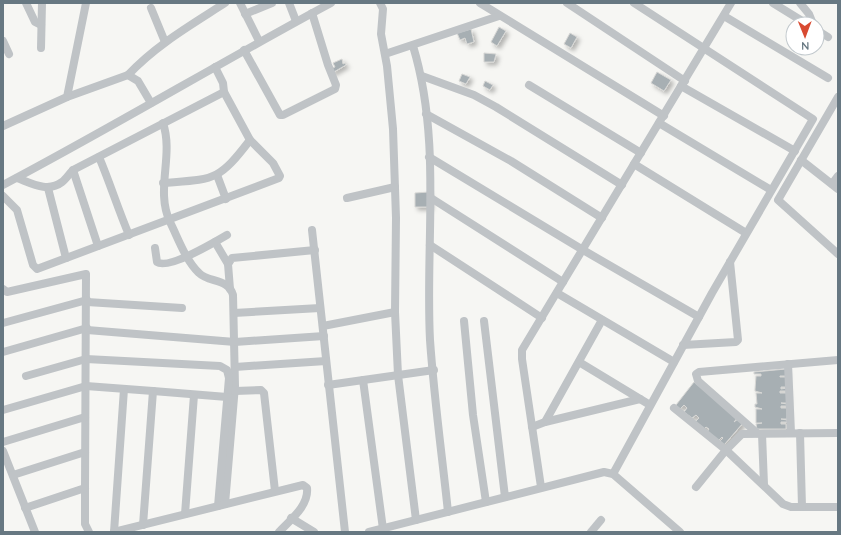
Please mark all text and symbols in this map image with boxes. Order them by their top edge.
north arrow [785,16,825,56]
text: N [801,39,809,53]

